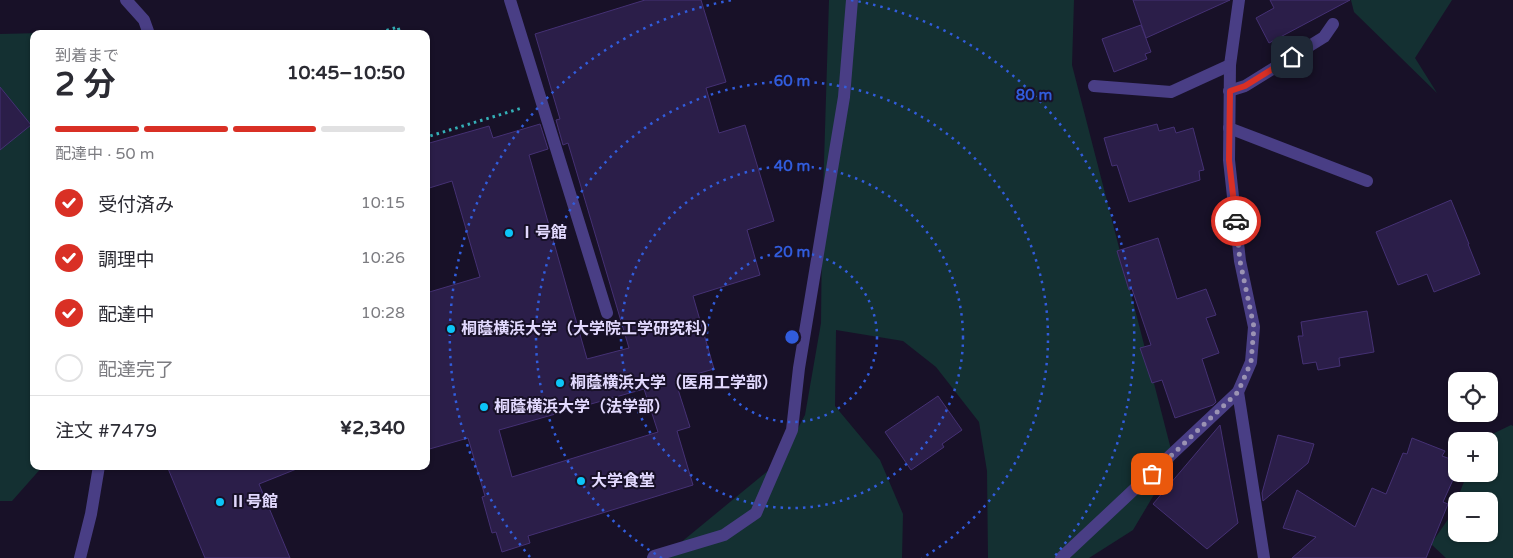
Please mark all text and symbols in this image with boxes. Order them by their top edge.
pin [1271,36,1313,78]
icon: home [1278,43,1306,71]
text: 到着まで [55,46,119,66]
text: 10:45–10:50 [287,62,405,84]
text: 2 分 [55,66,115,104]
text: 60 m [774,72,810,90]
text: 80 m [1016,86,1052,104]
text: 配達中 · 50 m [55,144,154,164]
text: 40 m [774,157,810,175]
icon: check [55,189,83,217]
text: 10:15 [361,193,405,213]
text: 受付済み [98,194,174,216]
courier [1211,196,1261,246]
icon: car [1222,207,1250,235]
place label: Ⅰ号館 [519,223,567,243]
marker: Ⅰ号館 [503,227,515,239]
text: 20 m [774,243,810,261]
icon: check [55,244,83,272]
text: 10:26 [361,248,405,268]
text: 調理中 [98,249,155,271]
icon: check [55,299,83,327]
text: 10:28 [361,303,405,323]
text: 配達中 [98,304,155,326]
place label: 桐蔭横浜大学（大学院工学研究科） [461,319,717,339]
marker: 桐蔭横浜大学（大学院工学研究科） [445,323,457,335]
centre of rings [783,328,801,346]
text: 配達完了 [98,359,174,381]
map controls [1448,372,1498,542]
button: locate [1448,372,1498,422]
place label: 桐蔭横浜大学（医用工学部） [570,373,778,393]
marker: 桐蔭横浜大学（医用工学部） [554,377,566,389]
place label: 桐蔭横浜大学（法学部） [494,397,670,417]
marker: 桐蔭横浜大学（法学部） [478,401,490,413]
text: ¥2,340 [340,417,405,439]
text: 注文 #7479 [55,420,157,442]
button: + [1448,432,1498,482]
pin [1131,453,1173,495]
icon: bag [1138,460,1166,488]
place label: 大学食堂 [591,471,655,491]
marker: 大学食堂 [575,475,587,487]
place label: Ⅱ号館 [230,492,278,512]
button: − [1448,492,1498,542]
marker: Ⅱ号館 [214,496,226,508]

